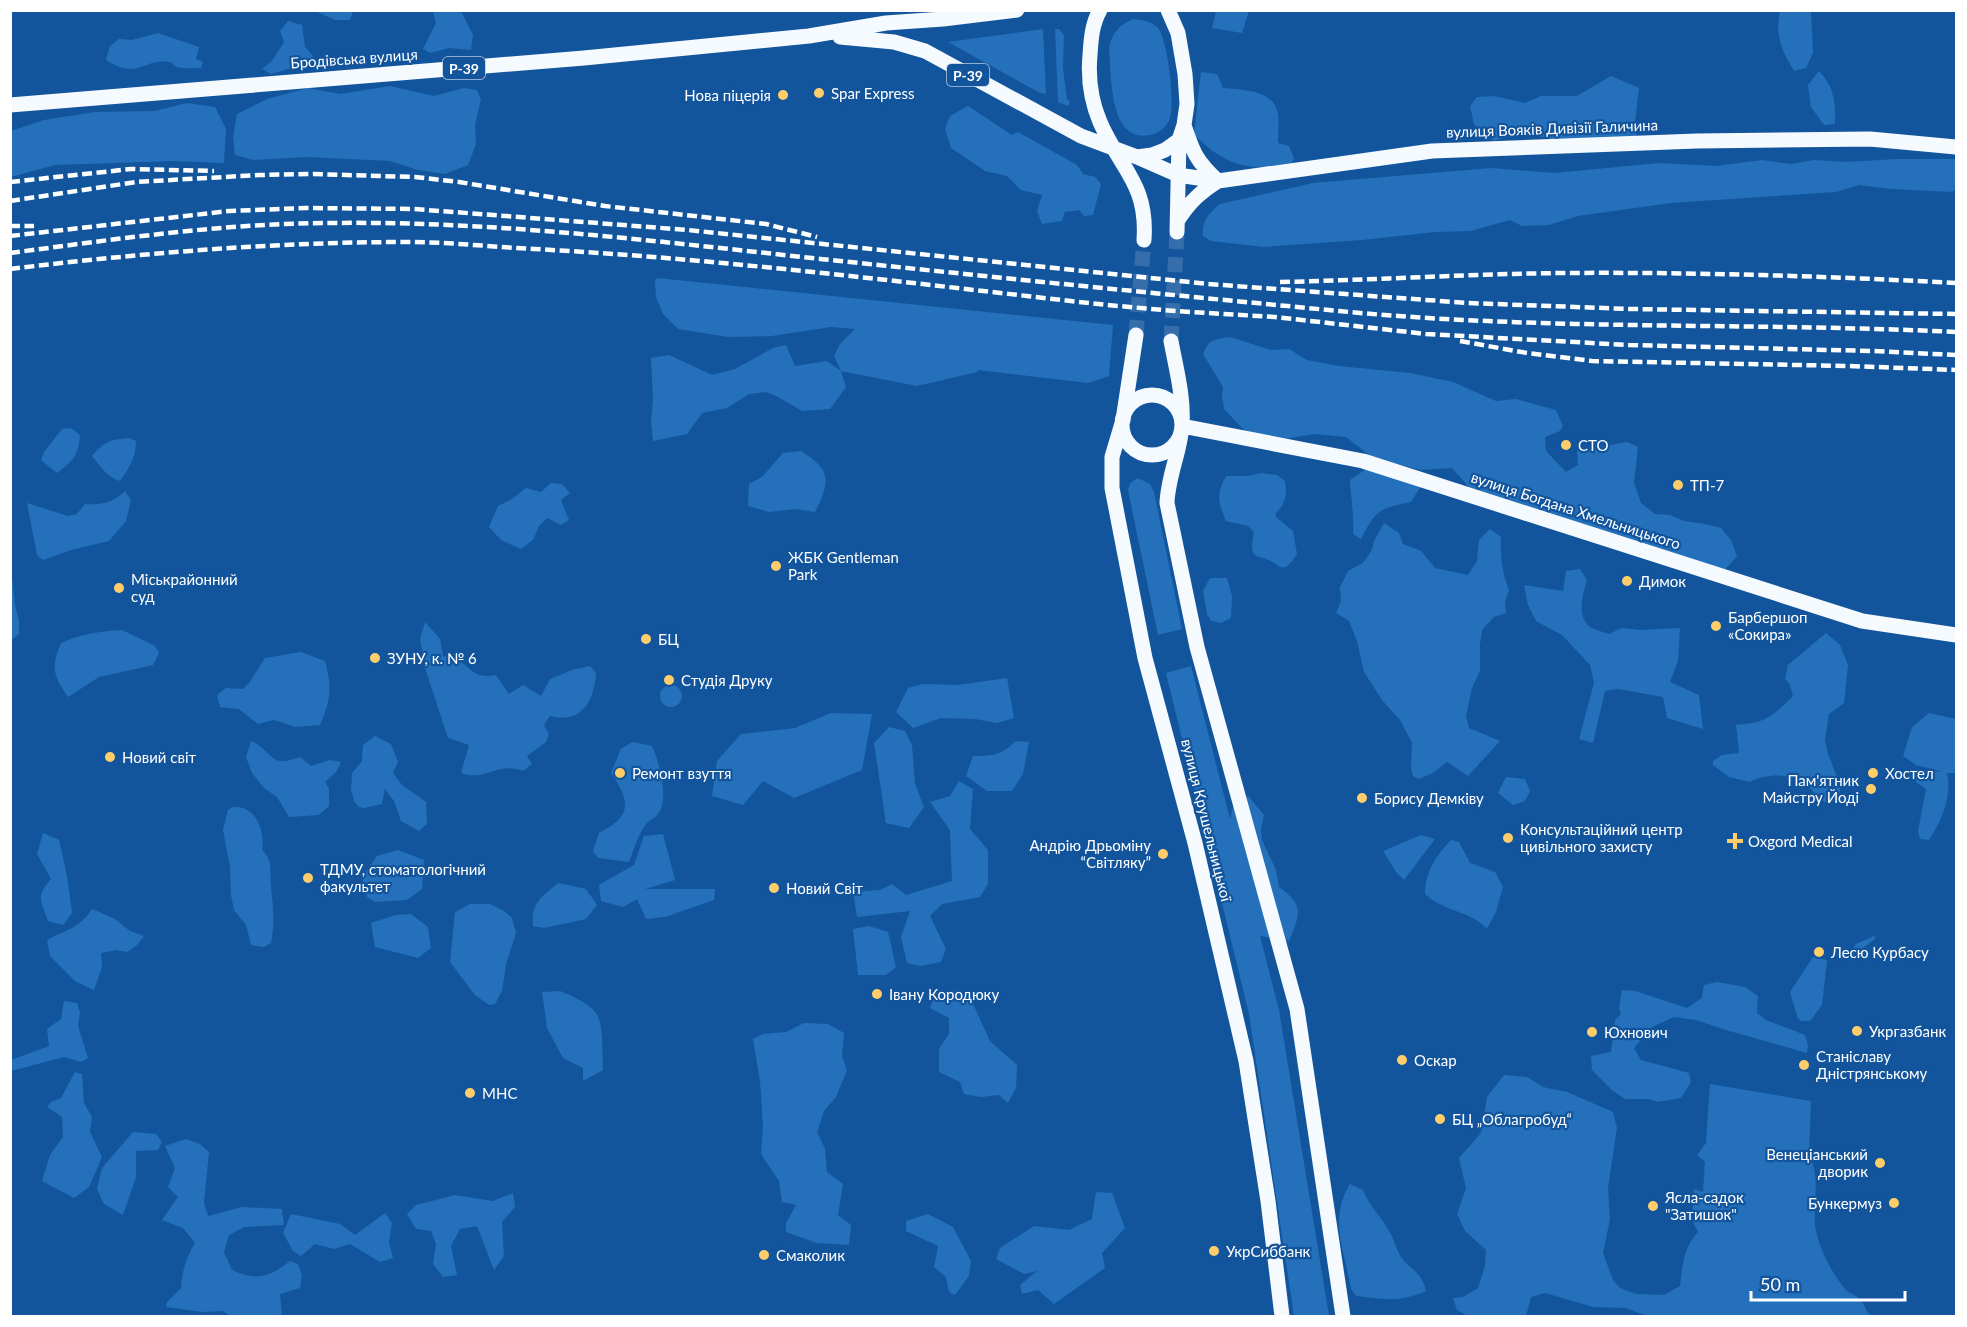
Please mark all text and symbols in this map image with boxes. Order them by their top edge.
street label: Бродівська вулиця [290,45,418,71]
road number: Р-39 [443,57,485,79]
road number: Р-39 [947,64,989,86]
place label: Spar Express [831,84,914,102]
place label: Нова піцерія [684,86,771,104]
marker: Spar Express [812,86,826,100]
marker: Нова піцерія [776,88,790,102]
street label: вулиця Вояків Дивізії Галичина [1446,115,1658,141]
place label: СТО [1578,436,1608,454]
marker: СТО [1559,438,1573,452]
street label: вулиця Богдана Хмельницького [1469,468,1683,552]
place label: ТП-7 [1690,476,1724,494]
marker: ТП-7 [1671,478,1685,492]
place label: ЖБК Gentleman Park [788,548,899,583]
marker: ЖБК Gentleman Park [769,559,783,573]
place label: Міськрайонний суд [131,570,238,605]
place label: Димок [1639,572,1686,590]
marker: Димок [1620,574,1634,588]
marker: Міськрайонний суд [112,581,126,595]
place label: Барбершоп «Сокира» [1728,608,1808,643]
marker: Барбершоп «Сокира» [1709,619,1723,633]
place label: БЦ [658,630,679,648]
marker: БЦ [639,632,653,646]
place label: ЗУНУ, к. № 6 [387,649,477,667]
marker: ЗУНУ, к. № 6 [368,651,382,665]
place label: Студія Друку [681,671,773,689]
marker: Студія Друку [662,673,676,687]
street label: вулиця Крушельницької [1178,737,1236,904]
place label: Новий світ [122,748,196,766]
marker: Новий світ [103,750,117,764]
place label: Ремонт взуття [632,764,731,782]
place label: Хостел [1885,764,1934,782]
marker: Ремонт взуття [613,766,627,780]
marker: Хостел [1866,766,1880,780]
place label: Пам'ятник Майстру Йоді [1762,771,1859,806]
marker: Пам'ятник Майстру Йоді [1864,782,1878,796]
place label: Борису Демківу [1374,789,1484,807]
marker: Борису Демківу [1355,791,1369,805]
place label: Консультаційний центр цивільного захисту [1520,820,1683,855]
marker: Консультаційний центр цивільного захисту [1501,831,1515,845]
marker: Oxgord Medical [1726,832,1744,850]
place label: Oxgord Medical [1748,832,1853,850]
place label: Андрію Дрьоміну “Світляку” [1030,836,1151,871]
marker: Андрію Дрьоміну “Світляку” [1156,847,1170,861]
place label: ТДМУ, стоматологічний факультет [320,860,486,895]
marker: ТДМУ, стоматологічний факультет [301,871,315,885]
place label: Новий Світ [786,879,863,897]
marker: Новий Світ [767,881,781,895]
place label: Лесю Курбасу [1830,943,1929,961]
marker: Лесю Курбасу [1812,945,1826,959]
place label: Івану Кородюку [889,985,999,1003]
marker: Івану Кородюку [870,987,884,1001]
place label: Укргазбанк [1869,1022,1946,1040]
place label: Юхнович [1604,1023,1668,1041]
marker: Укргазбанк [1850,1024,1864,1038]
marker: Юхнович [1585,1025,1599,1039]
place label: Станіславу Дністрянському [1816,1047,1928,1082]
place label: Оскар [1414,1051,1457,1069]
marker: Оскар [1395,1053,1409,1067]
marker: Станіславу Дністрянському [1797,1058,1811,1072]
place label: МНС [482,1084,517,1102]
marker: МНС [463,1086,477,1100]
place label: БЦ „Облагробуд“ [1452,1110,1572,1128]
marker: БЦ „Облагробуд“ [1433,1112,1447,1126]
place label: Венеціанський дворик [1766,1145,1868,1180]
marker: Венеціанський дворик [1873,1156,1887,1170]
place label: Ясла-садок "Затишок" [1664,1188,1744,1223]
place label: Бункермуз [1808,1194,1882,1212]
marker: Бункермуз [1887,1196,1901,1210]
marker: Ясла-садок "Затишок" [1646,1199,1660,1213]
place label: УкрСиббанк [1226,1242,1311,1260]
marker: УкрСиббанк [1207,1244,1221,1258]
place label: Смаколик [776,1246,845,1264]
marker: Смаколик [757,1248,771,1262]
scale bar [1751,1264,1906,1302]
text: 50 m [1760,1273,1800,1295]

